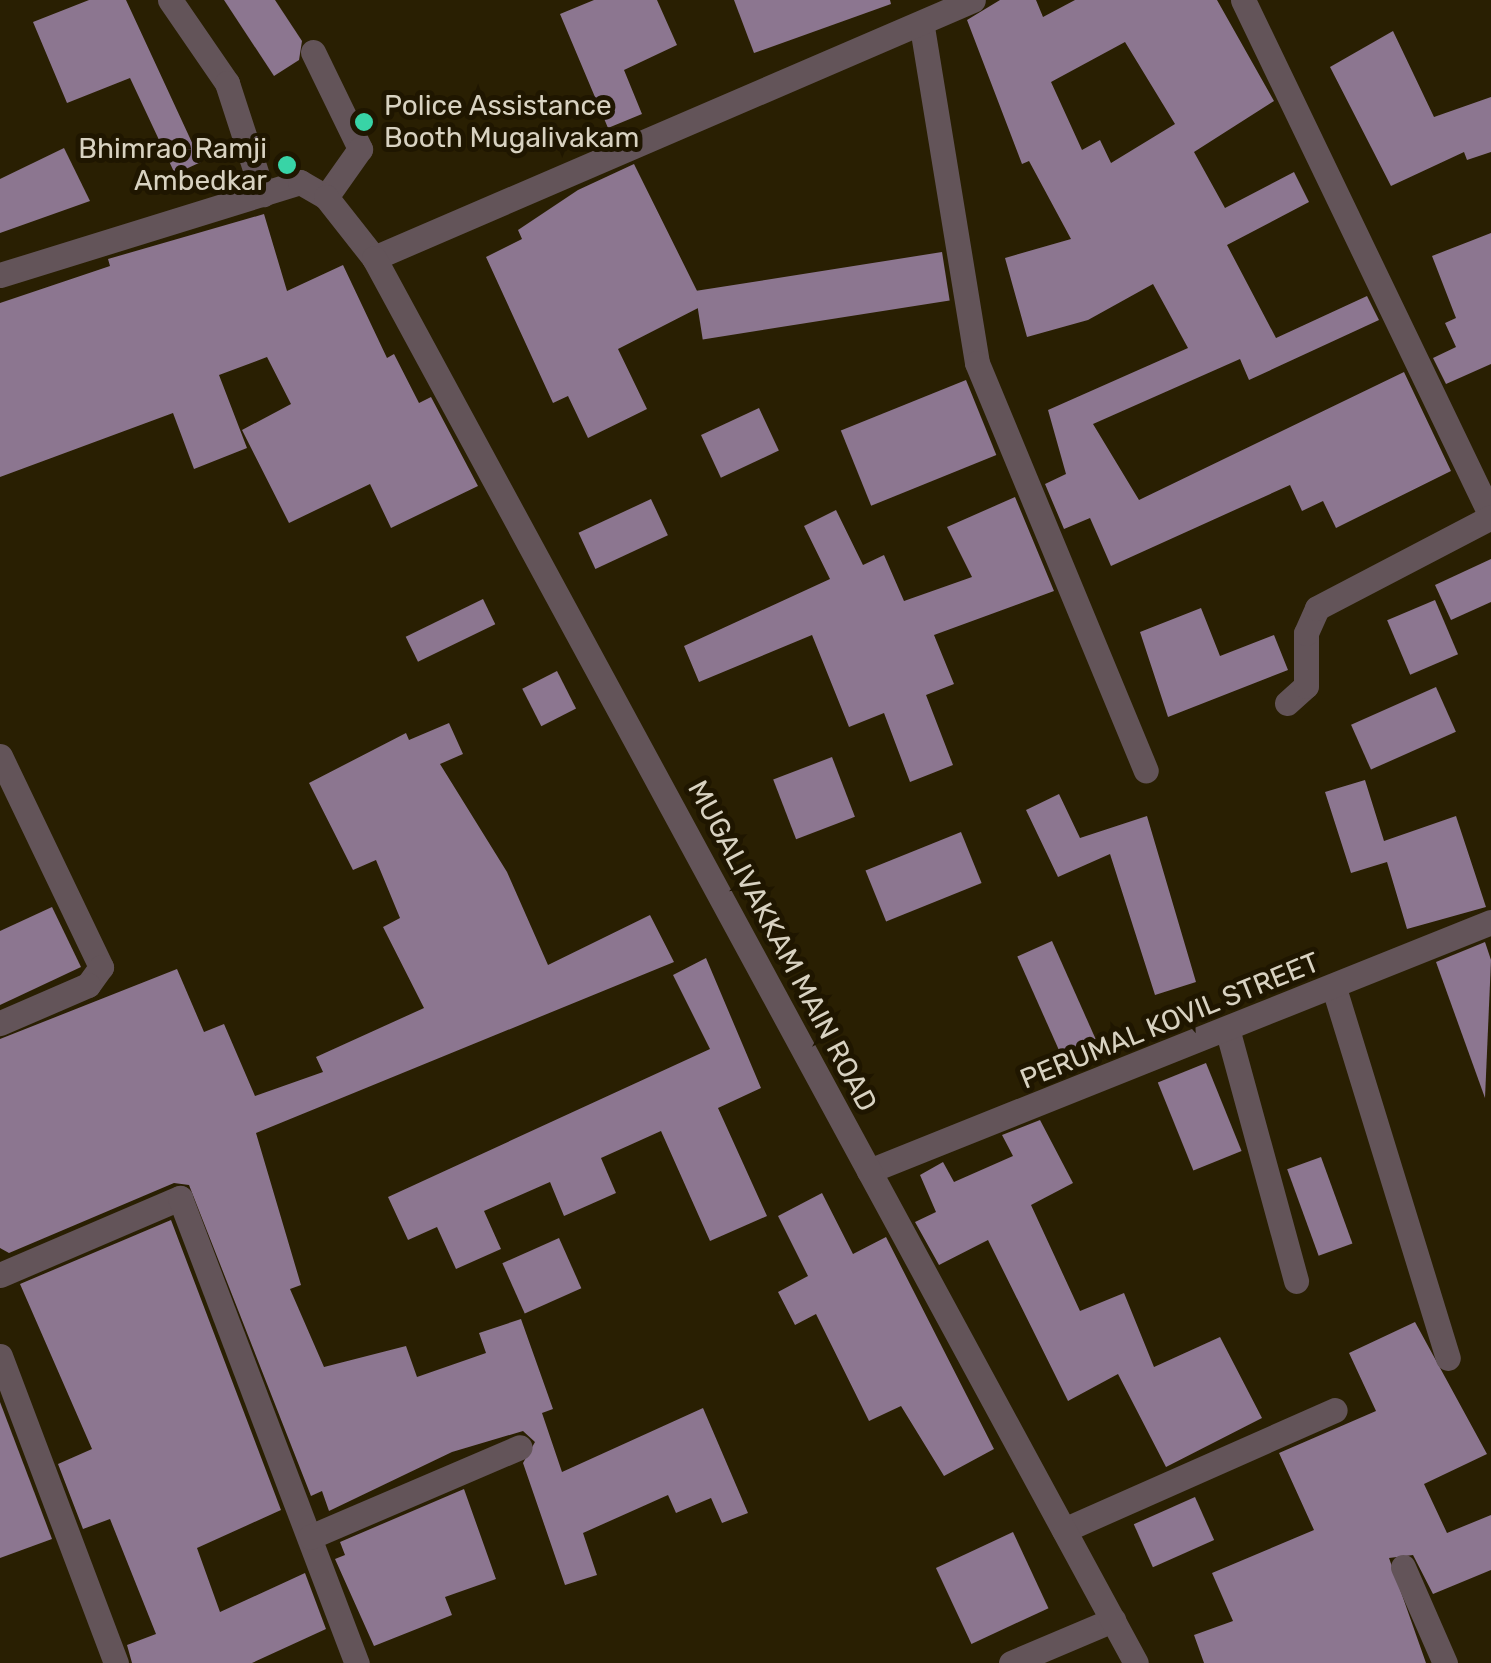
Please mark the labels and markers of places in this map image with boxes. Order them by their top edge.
place label: Police Assistance Booth Mugalivakam [384,89,639,155]
marker: Police Assistance Booth Mugalivakam [353,111,375,133]
place label: Bhimrao Ramji Ambedkar [78,132,267,198]
marker: Bhimrao Ramji Ambedkar [276,154,298,176]

